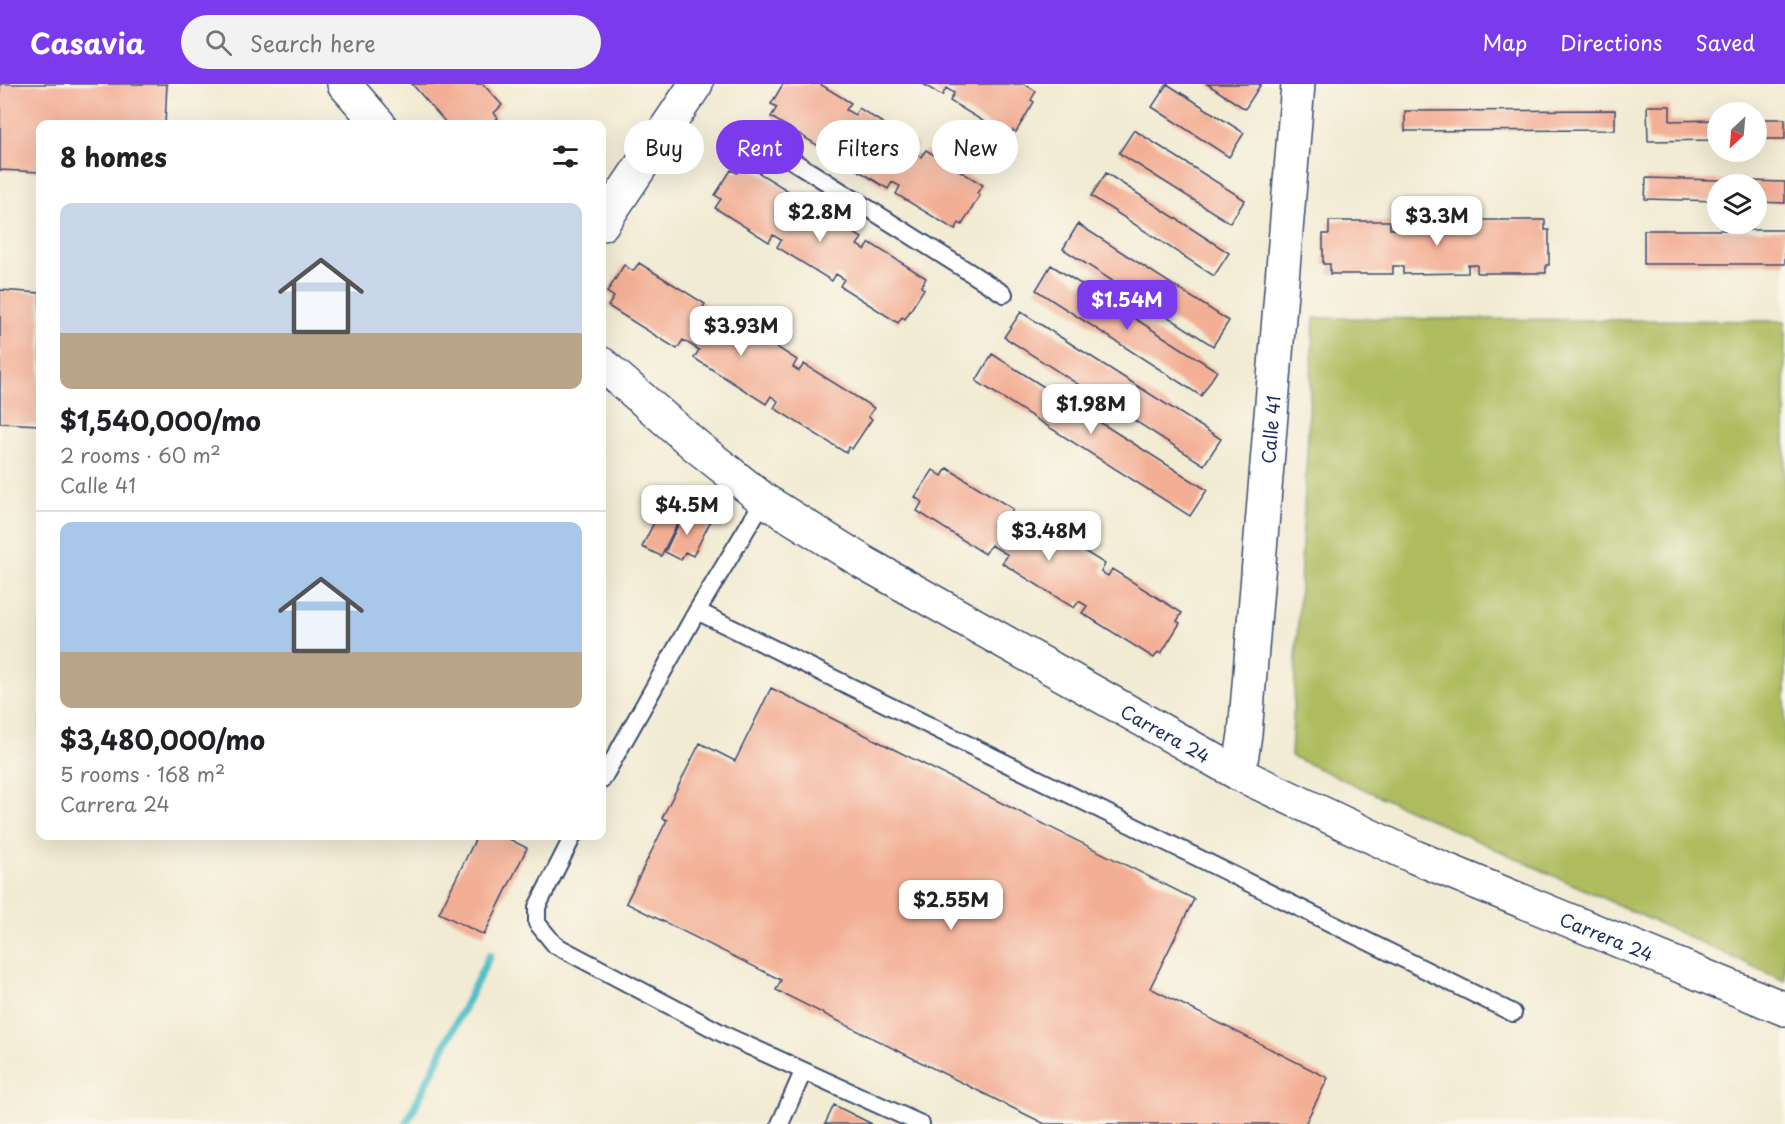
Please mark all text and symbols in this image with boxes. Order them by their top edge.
search box [181,15,601,69]
text: Casavia [30,21,145,64]
icon: search [202,26,235,59]
text: Search here [250,26,376,59]
text: Map [1482,26,1527,58]
text: Directions [1560,26,1662,58]
text: Saved [1695,26,1755,58]
north arrow [1707,102,1767,162]
map controls [1707,102,1767,234]
chip: Buy [624,120,704,174]
chip: Rent [716,120,804,174]
chip: Filters [816,120,920,174]
chip: New [932,120,1018,174]
text: 8 homes [60,137,167,176]
icon: filters [549,140,582,173]
button: layers [1707,174,1767,234]
pin: $2.8M [778,192,862,243]
text: $2.8M [788,196,852,226]
pin: $3.3M [1395,196,1479,247]
text: $3.3M [1405,200,1469,230]
icon: home [267,242,375,350]
pin: $1.54M [1078,280,1176,331]
text: $1.54M [1091,284,1163,314]
pin: $3.93M [692,306,790,357]
text: $3.93M [704,310,778,340]
pin: $1.98M [1042,384,1140,435]
text: $1.98M [1056,388,1126,418]
street label: Calle 41 [1254,394,1286,465]
text: $1,540,000/mo [60,401,261,440]
text: 2 rooms · 60 m² [60,440,221,470]
text: Calle 41 [60,470,136,500]
pin: $4.5M [645,485,729,536]
text: $4.5M [655,489,719,519]
pin: $3.48M [1000,511,1098,562]
text: $3.48M [1011,515,1087,545]
icon: home [267,561,375,669]
street label: Carrera 24 [1116,697,1216,769]
text: $3,480,000/mo [60,720,265,759]
text: 5 rooms · 168 m² [60,759,225,789]
text: Carrera 24 [60,789,170,819]
pin: $2.55M [902,880,1000,931]
text: $2.55M [913,884,989,914]
street label: Carrera 24 [1556,905,1658,967]

